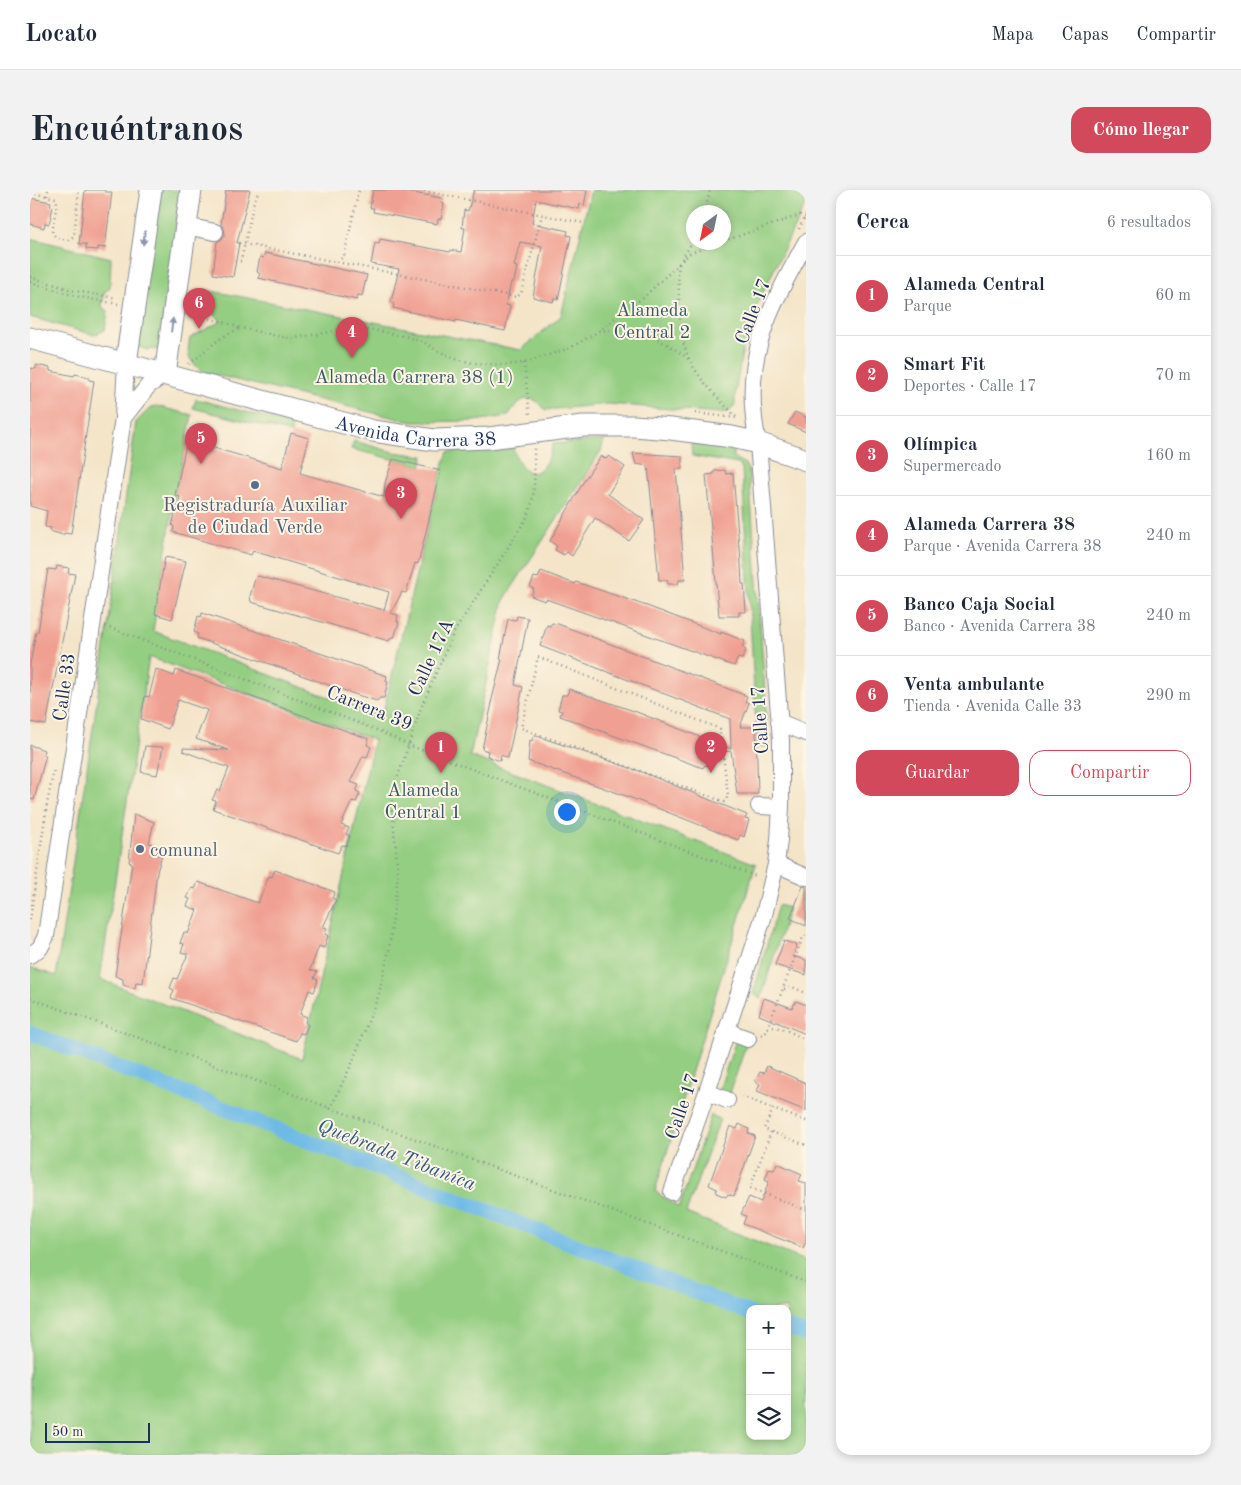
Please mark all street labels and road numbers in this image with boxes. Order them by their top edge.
street label: Calle 17 [733,277,775,347]
street label: Avenida Carrera 38 [333,414,498,452]
street label: Calle 17A [406,616,459,700]
street label: Calle 33 [51,652,80,723]
street label: Carrera 39 [323,683,415,735]
street label: Calle 17 [750,685,773,755]
street label: Calle 17 [663,1071,703,1142]

